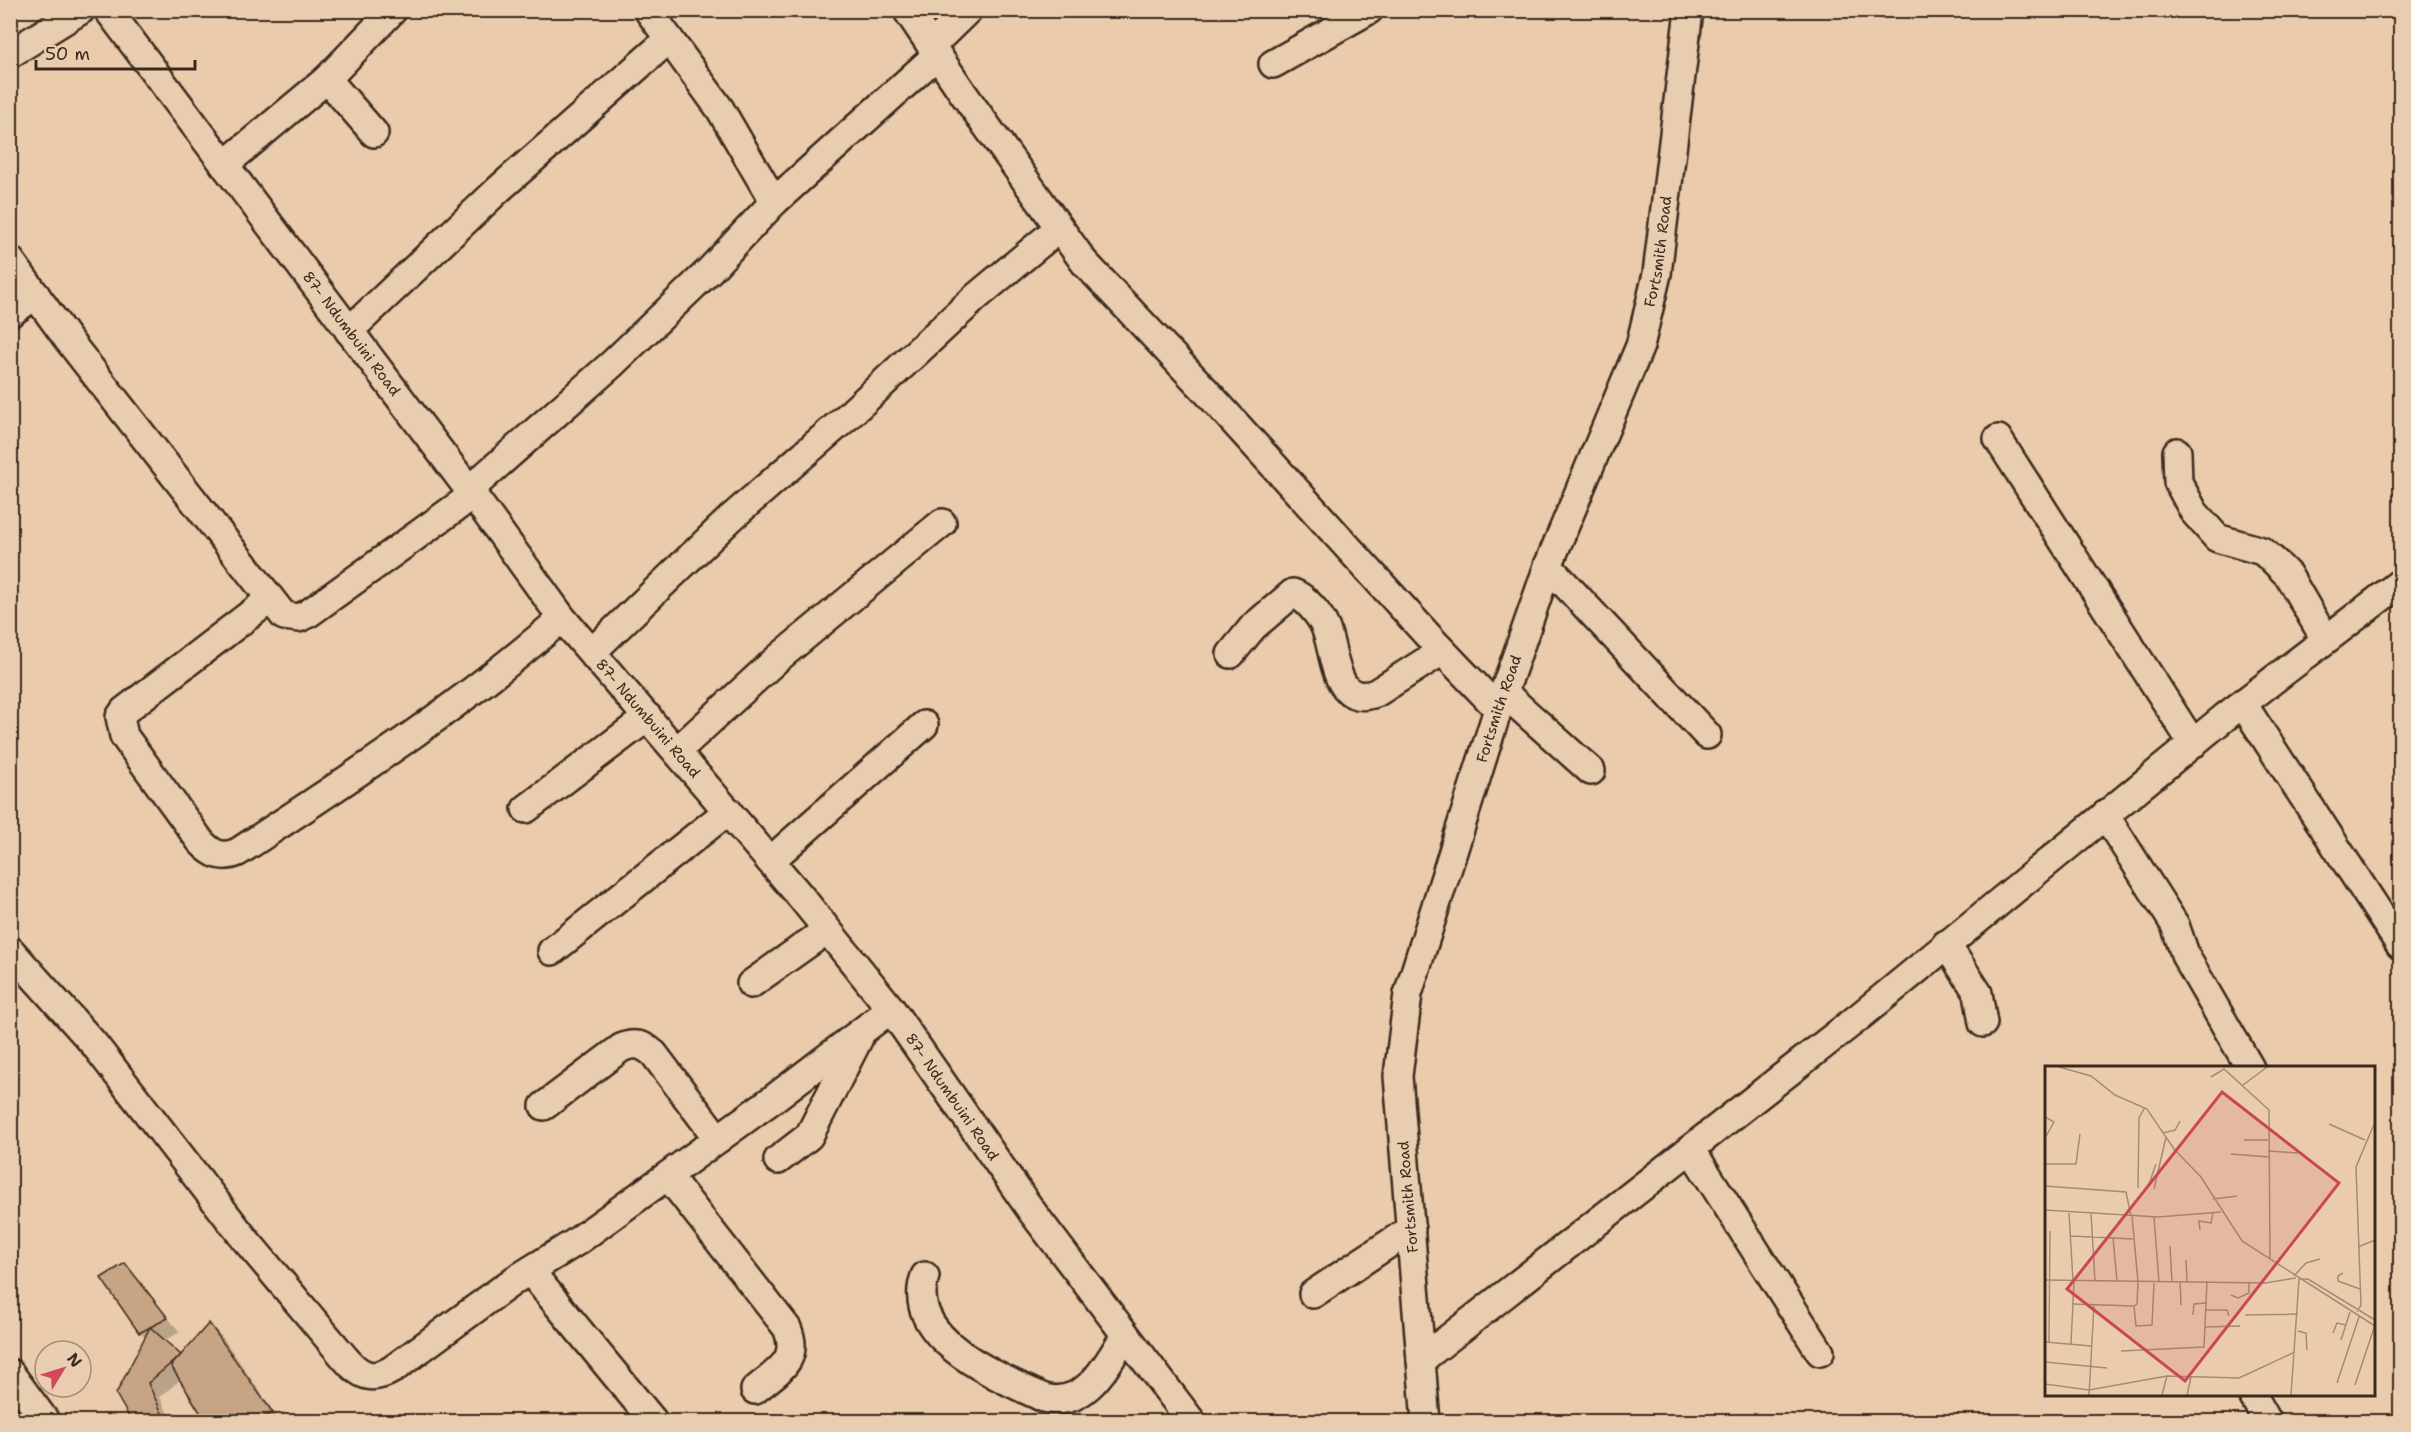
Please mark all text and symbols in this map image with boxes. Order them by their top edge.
scale bar [36,33,195,71]
text: 50 m [45,42,90,66]
street label: Fortsmith Road [1639,194,1676,309]
street label: 87- Ndumbuini Road [298,267,405,400]
street label: Fortsmith Road [1472,652,1526,765]
street label: 87- Ndumbuini Road [591,654,705,783]
street label: 87- Ndumbuini Road [901,1029,1004,1165]
inset map [2045,1066,2375,1396]
street label: Fortsmith Road [1393,1140,1423,1254]
north arrow [33,1339,93,1399]
text: N [62,1349,87,1372]

